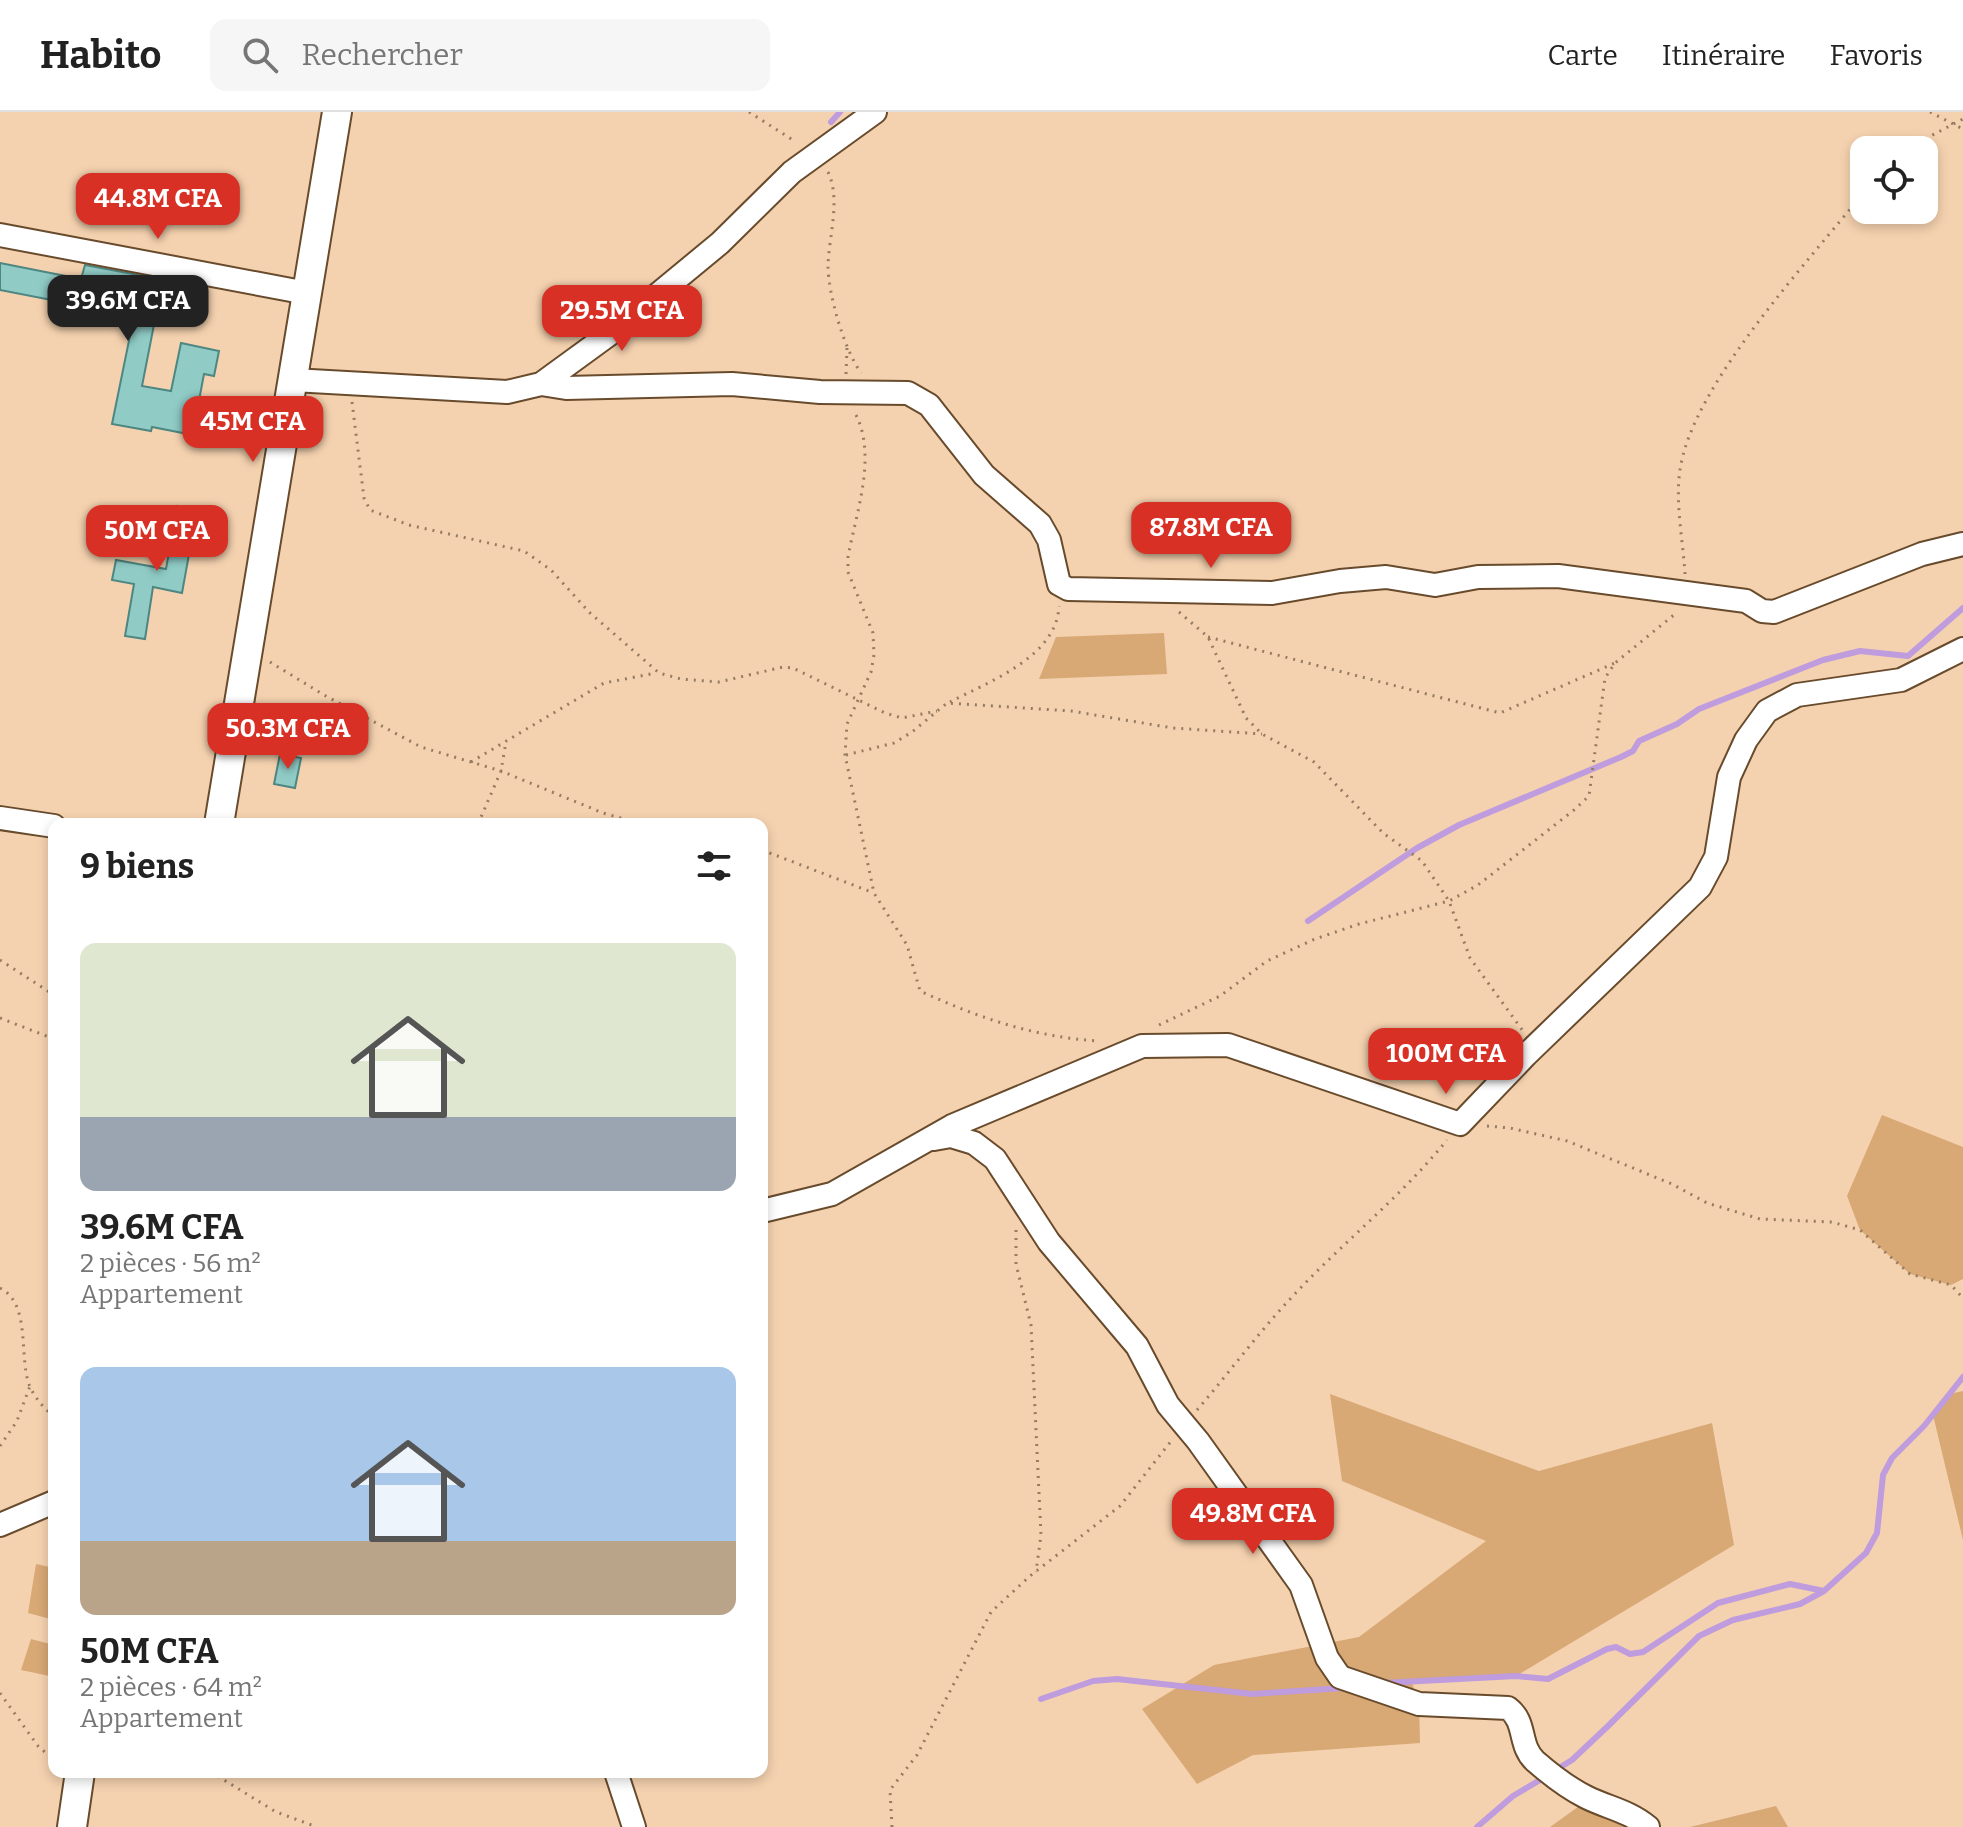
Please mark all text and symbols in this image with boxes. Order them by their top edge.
search box [210,19,770,91]
text: Habito [40,32,162,78]
icon: search [238,33,282,77]
text: Rechercher [302,37,463,73]
text: Carte [1548,39,1618,72]
text: Itinéraire [1662,39,1785,72]
text: Favoris [1829,39,1923,72]
map controls [1850,136,1938,224]
button: locate [1850,136,1938,224]
pin: 44.8M CFA [66,173,250,241]
text: 44.8M CFA [94,183,222,214]
pin: 39.6M CFA [36,275,220,343]
text: 39.6M CFA [66,285,191,316]
pin: 29.5M CFA [530,285,714,353]
text: 29.5M CFA [560,295,684,326]
pin: 45M CFA [179,396,327,464]
text: 45M CFA [200,406,306,437]
pin: 87.8M CFA [1119,502,1303,570]
pin: 50M CFA [83,505,231,573]
text: 87.8M CFA [1149,512,1273,543]
text: 50M CFA [104,515,210,546]
pin: 50.3M CFA [196,703,380,771]
text: 50.3M CFA [225,713,351,744]
icon: filters [692,844,736,888]
text: 9 biens [80,846,194,887]
icon: home [336,995,480,1139]
pin: 100M CFA [1363,1028,1529,1096]
text: 100M CFA [1386,1038,1506,1069]
text: 39.6M CFA [80,1207,243,1248]
text: 2 pièces · 56 m² [80,1248,261,1279]
text: Appartement [80,1279,243,1310]
icon: home [336,1419,480,1563]
pin: 49.8M CFA [1161,1488,1345,1556]
text: 49.8M CFA [1190,1498,1316,1529]
text: 50M CFA [80,1631,219,1672]
text: 2 pièces · 64 m² [80,1672,262,1703]
text: Appartement [80,1703,243,1734]

